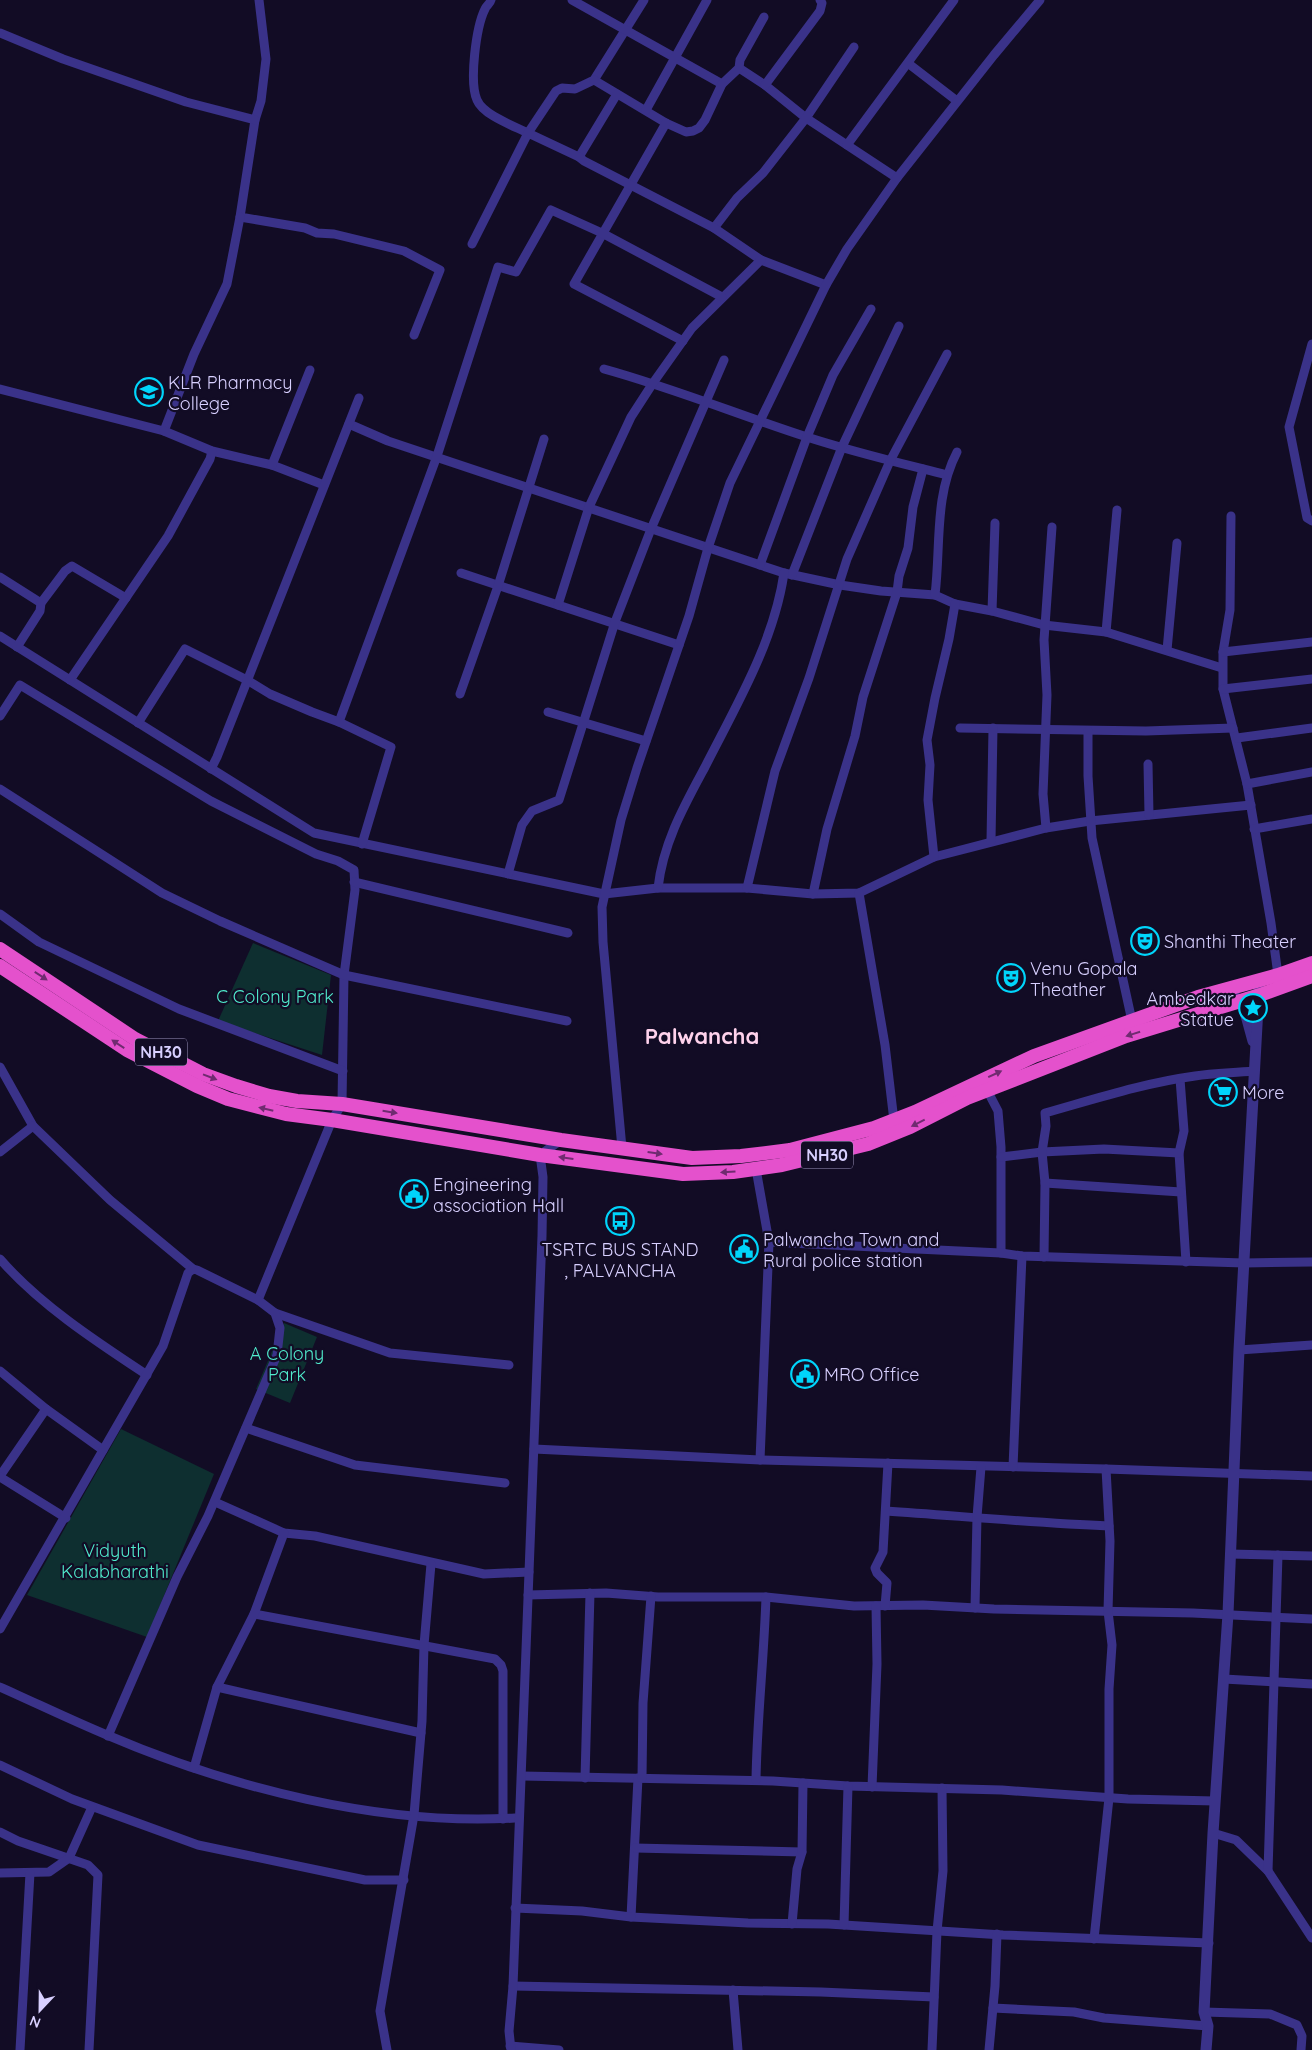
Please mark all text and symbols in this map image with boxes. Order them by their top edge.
place label: KLR Pharmacy College [168,371,292,415]
school or university icon: KLR Pharmacy College [134,377,164,407]
theatre icon: Shanthi Theater [1130,926,1160,956]
place label: Shanthi Theater [1164,930,1296,953]
place label: Venu Gopala Theather [1030,957,1138,1001]
theatre icon: Venu Gopala Theather [996,963,1026,993]
one-way arrow [34,971,47,981]
park label: C Colony Park [216,985,334,1008]
place label: Ambedkar Statue [1147,987,1234,1031]
place icon: Ambedkar Statue [1238,993,1268,1023]
district label: Palwancha [645,1022,759,1050]
one-way arrow [1125,1031,1140,1038]
road number: NH30 [135,1038,187,1066]
one-way arrow [111,1040,125,1049]
one-way arrow [987,1070,1002,1079]
one-way arrow [203,1073,218,1081]
supermarket icon: More [1208,1077,1238,1107]
place label: More [1242,1081,1284,1104]
one-way arrow [259,1105,274,1113]
one-way arrow [383,1108,399,1116]
one-way arrow [911,1119,925,1127]
road number: NH30 [801,1142,853,1168]
one-way arrow [647,1149,663,1157]
one-way arrow [558,1154,574,1162]
one-way arrow [719,1168,735,1176]
place label: Engineering association Hall [433,1173,564,1217]
public building icon: Engineering association Hall [399,1179,429,1209]
bus stop icon: TSRTC BUS STAND , PALVANCHA [605,1206,635,1236]
place label: Palwancha Town and Rural police station [763,1228,939,1272]
public building icon: Palwancha Town and Rural police station [729,1234,759,1264]
place label: TSRTC BUS STAND , PALVANCHA [541,1238,699,1282]
park label: A Colony Park [250,1342,324,1386]
public building icon: MRO Office [790,1359,820,1389]
place label: MRO Office [824,1363,920,1386]
park label: Vidyuth Kalabharathi [61,1539,169,1583]
north arrow [15,1985,65,2035]
text: N [27,2012,43,2032]

